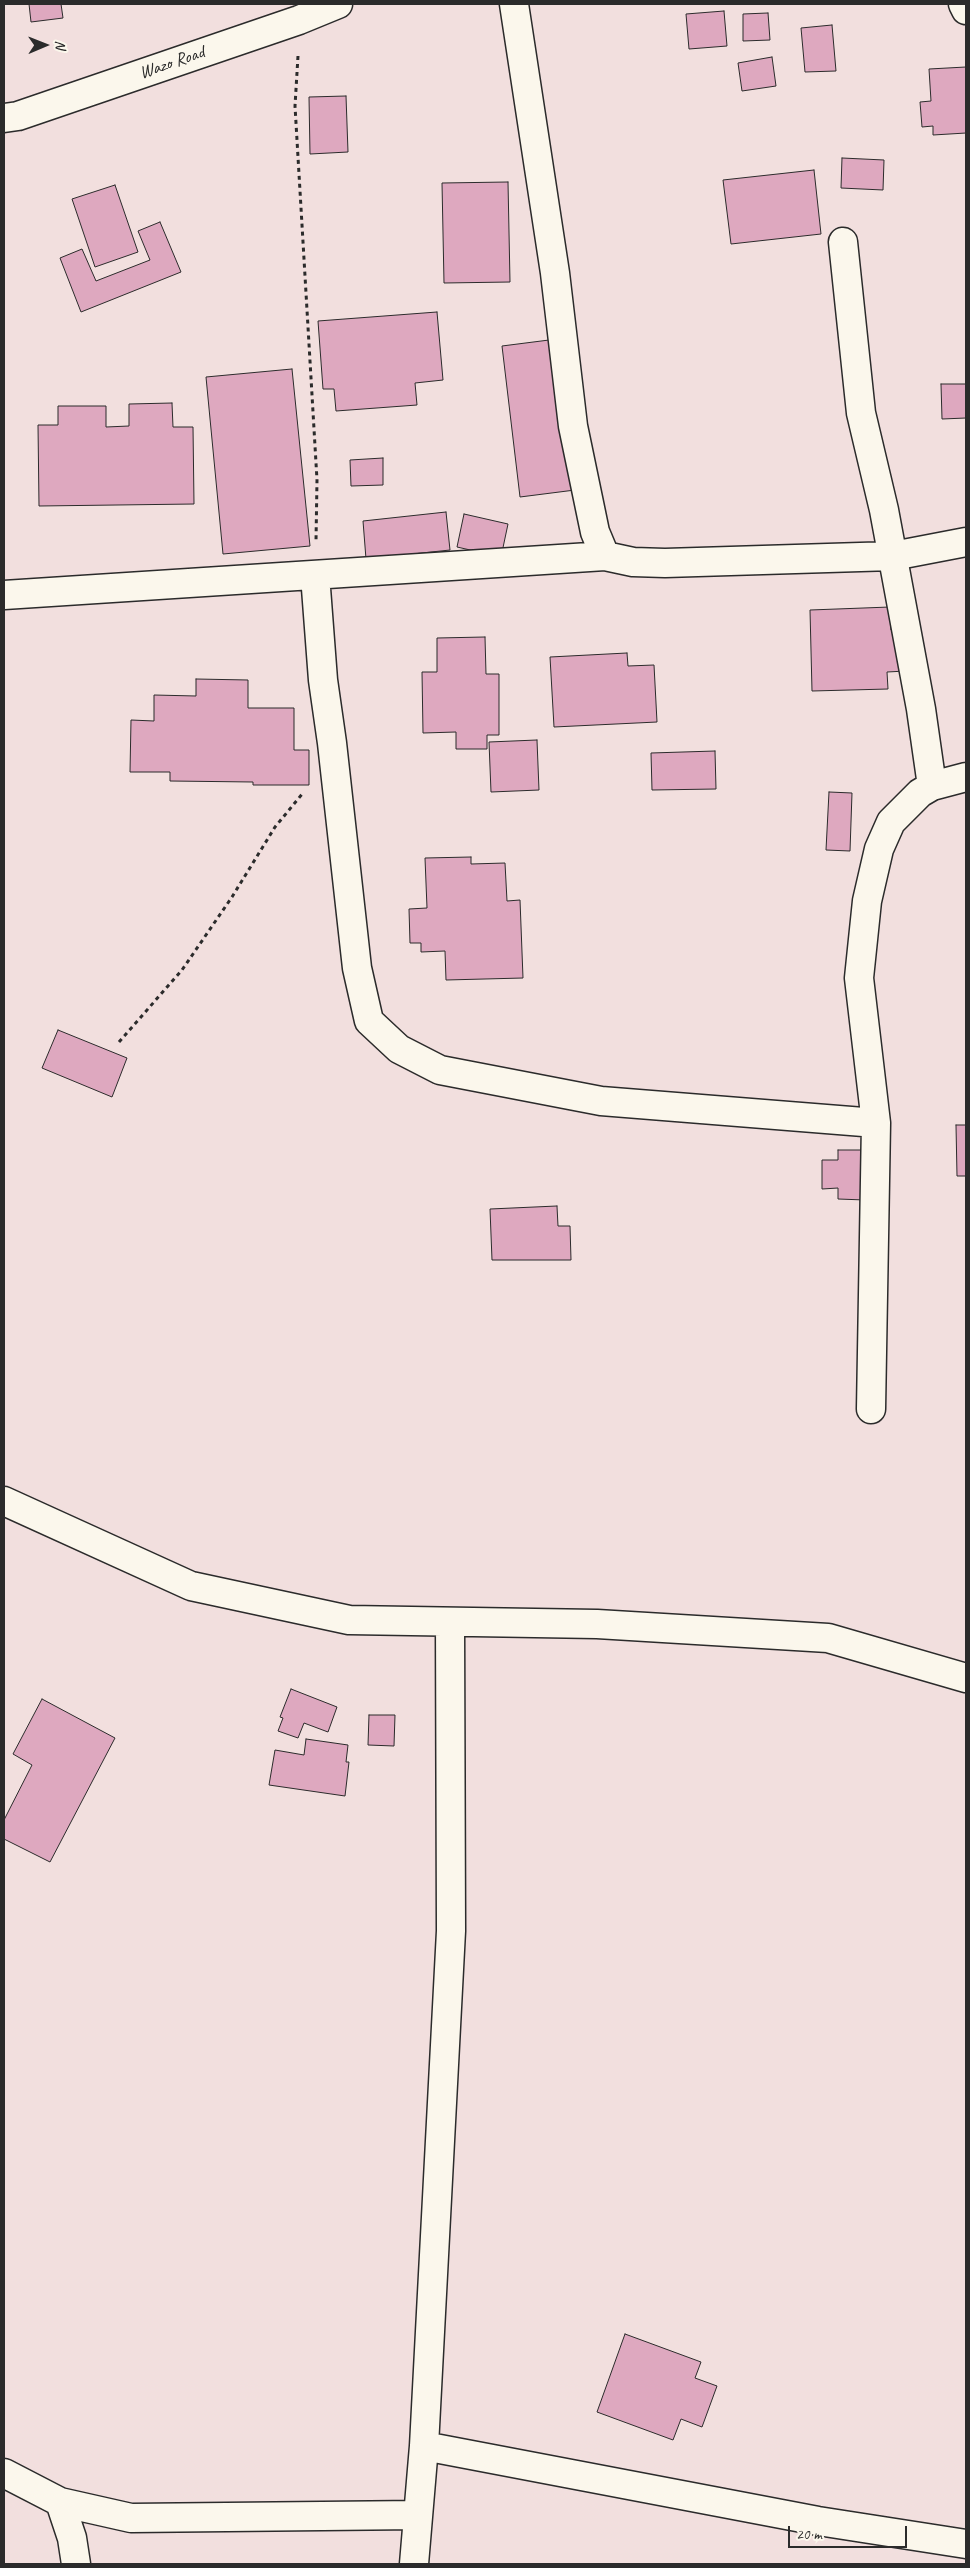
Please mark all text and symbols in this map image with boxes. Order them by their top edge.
north arrow [20,20,70,70]
text: N [52,40,69,49]
street label: Wazo Road [137,42,207,84]
scale bar [790,2516,909,2548]
text: 20 m [796,2525,822,2544]

